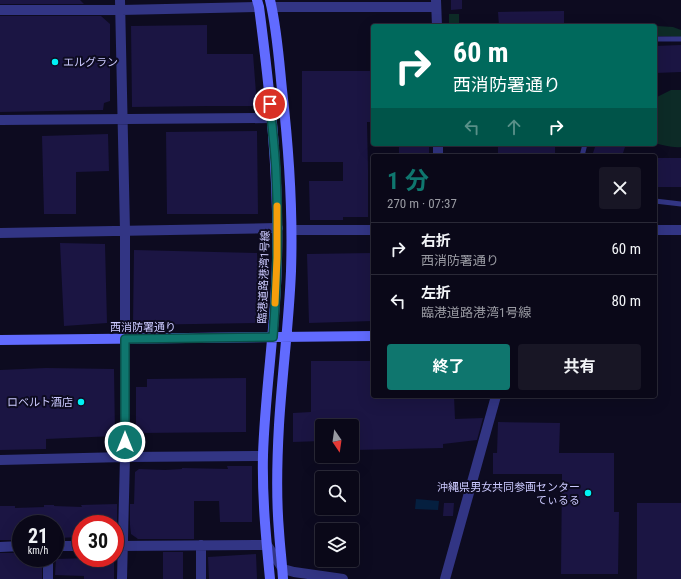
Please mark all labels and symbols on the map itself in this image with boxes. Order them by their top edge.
place label: エルグラン [63,56,118,69]
marker: エルグラン [50,57,60,67]
pin [253,87,287,121]
street label: 臨港道路港湾1号線 [256,230,272,324]
street label: 西消防署通り [110,321,176,334]
place label: ロベルト酒店 [7,396,73,409]
marker: ロベルト酒店 [76,397,86,407]
north arrow [315,419,359,463]
position arrow [104,421,146,463]
place label: 沖縄県男女共同参画センター てぃるる [437,481,580,507]
marker: 沖縄県男女共同参画センター てぃるる [583,488,593,498]
speed limit sign: 30 [72,515,124,567]

